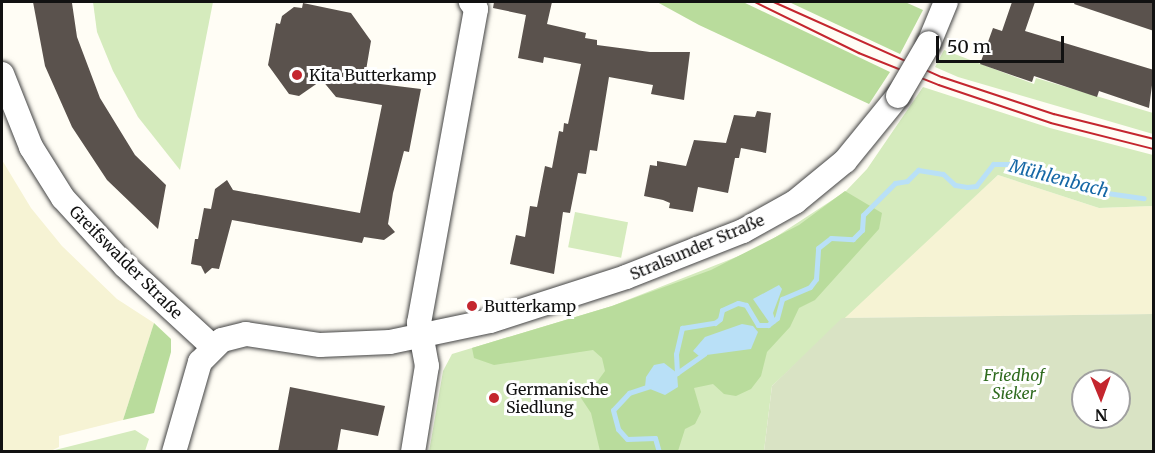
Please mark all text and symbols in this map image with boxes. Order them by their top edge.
scale bar [939,24,1066,62]
text: 50 m [947,35,991,58]
place label: Kita Butterkamp [309,65,436,85]
marker: Kita Butterkamp [290,68,304,82]
water label: Mühlenbach [1007,155,1111,203]
street label: Greifswalder Straße [66,202,186,322]
street label: Stralsunder Straße [627,210,767,284]
place label: Butterkamp [484,296,576,316]
marker: Butterkamp [465,299,479,313]
park label: Friedhof Sieker [983,365,1045,403]
north arrow [1071,369,1131,429]
place label: Germanische Siedlung [506,379,608,417]
marker: Germanische Siedlung [487,391,501,405]
text: N [1095,405,1108,425]

